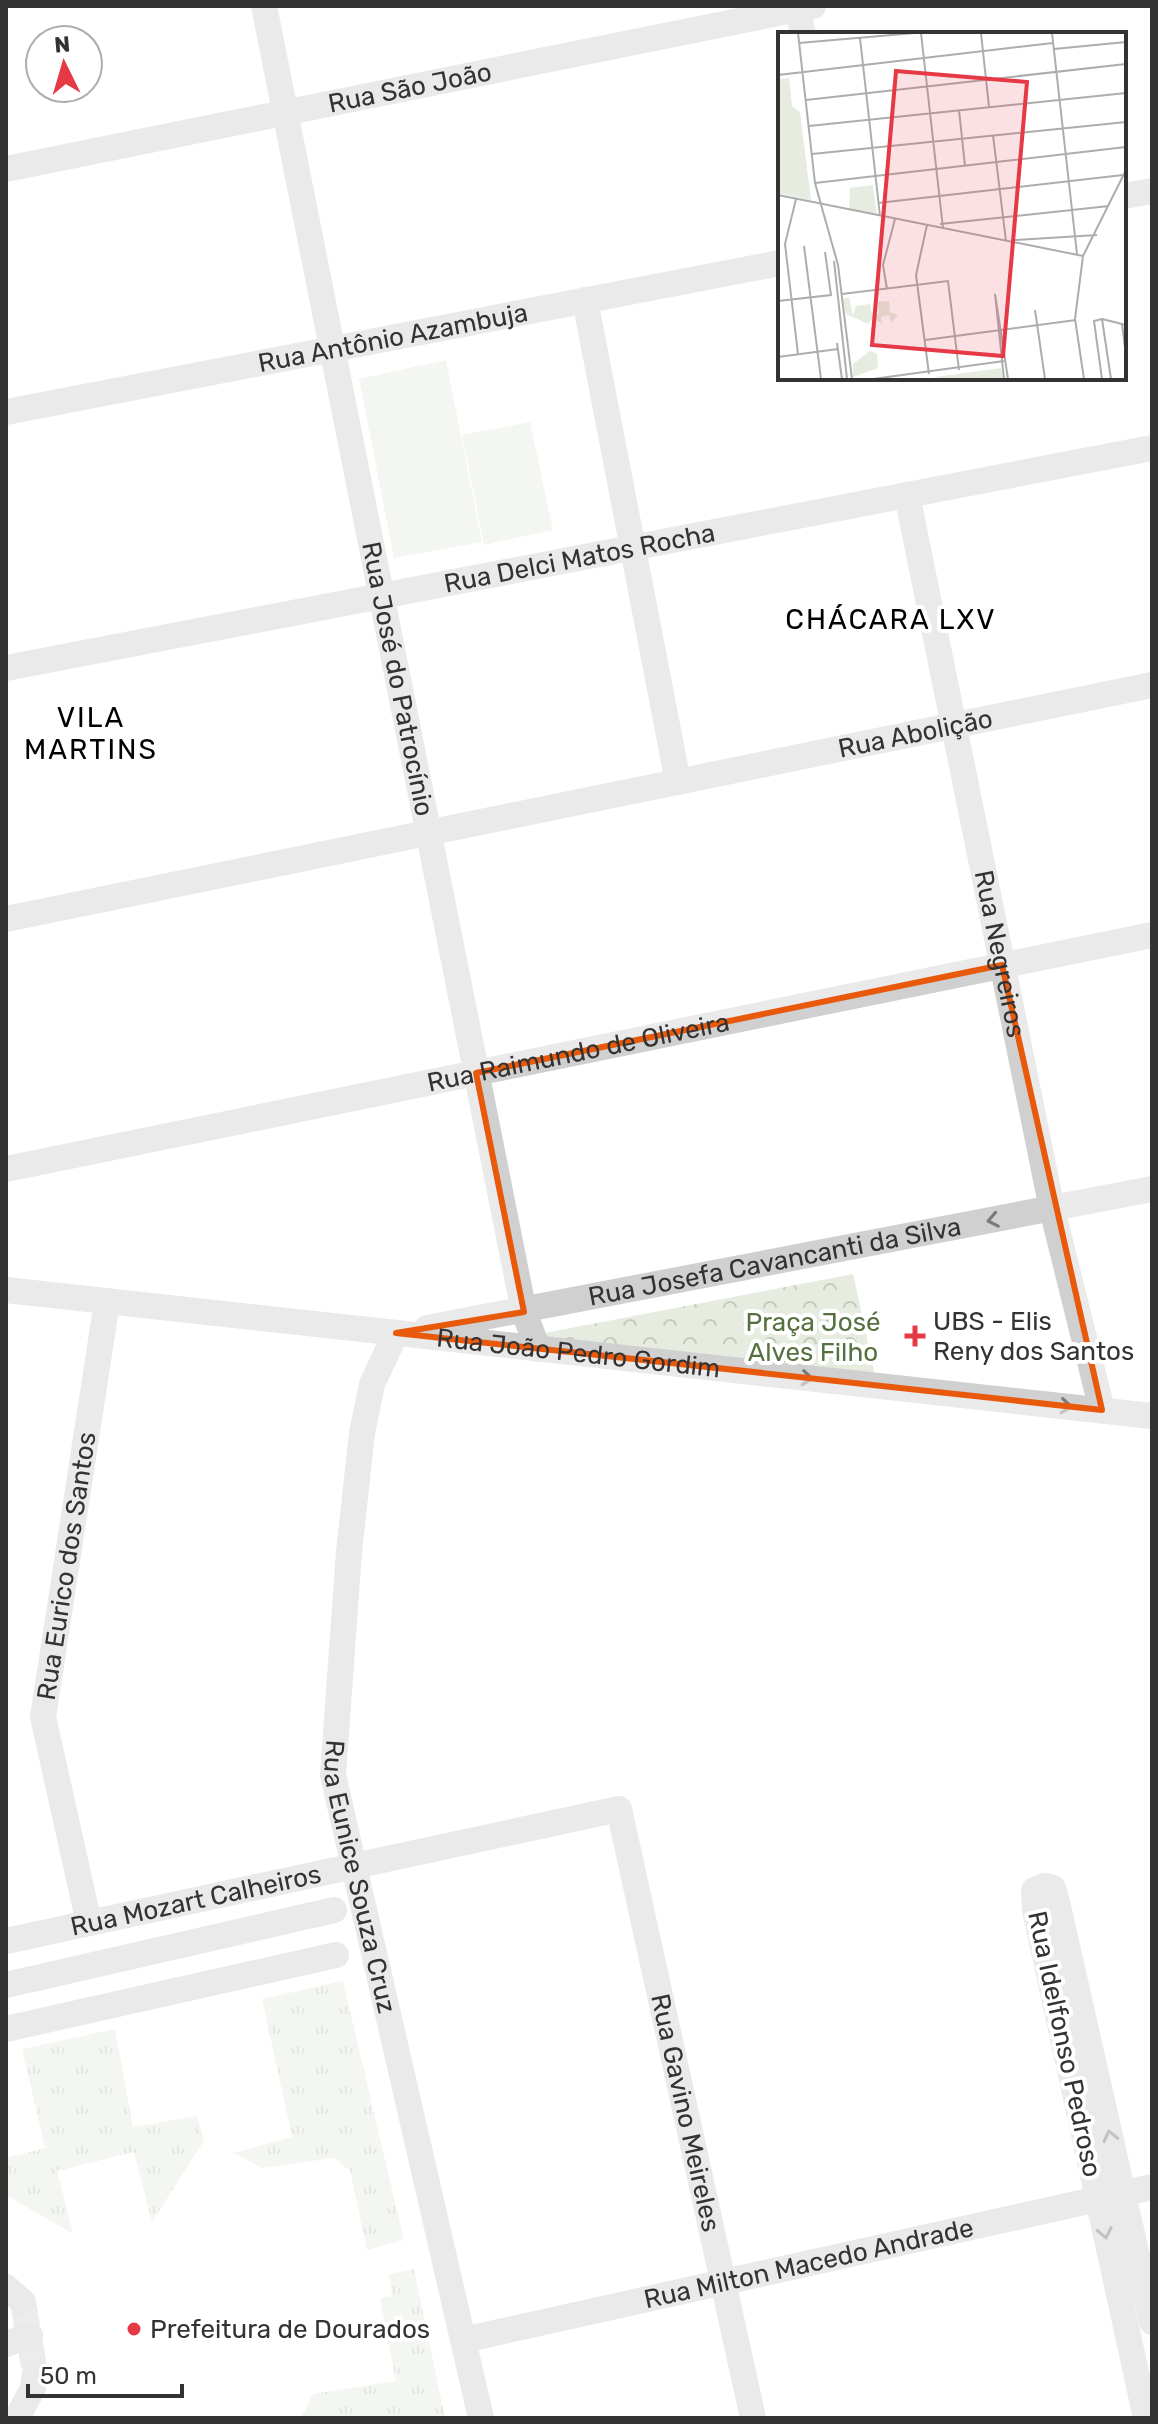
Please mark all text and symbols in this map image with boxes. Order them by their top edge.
north arrow [24,24,104,104]
text: N [53,30,71,59]
inset map [778,32,1126,380]
street label: Rua São João [326,56,494,120]
street label: Rua Antônio Azambuja [256,297,530,379]
street label: Rua Delci Matos Rocha [442,517,718,600]
street label: Rua José do Patrocínio [355,539,440,819]
district label: CHÁCARA LXV [785,603,997,636]
district label: VILA MARTINS [24,701,158,766]
street label: Rua Abolição [835,703,995,765]
street label: Rua Negreiros [968,867,1032,1040]
street label: Rua Raimundo de Oliveira [424,1007,732,1099]
street label: Rua Josefa Cavancanti da Silva [586,1211,964,1313]
one-way arrow [986,1211,1000,1228]
place label: UBS - Elis Reny dos Santos [933,1306,1134,1367]
park label: Praça José Alves Filho [745,1307,881,1368]
street label: Rua João Pedro Gordim [435,1322,722,1384]
marker: UBS - Elis Reny dos Santos [904,1325,926,1347]
one-way arrow [801,1370,814,1387]
one-way arrow [1059,1398,1072,1415]
street label: Rua Eurico dos Santos [31,1430,103,1702]
street label: Rua Eunice Souza Cruz [317,1739,402,2016]
street label: Rua Mozart Calheiros [68,1859,324,1943]
street label: Rua Idelfonso Pedroso [1021,1908,1108,2180]
street label: Rua Gavino Meireles [644,1991,727,2235]
one-way arrow [1102,2130,1119,2144]
street label: Rua Milton Macedo Andrade [641,2212,976,2315]
one-way arrow [1096,2225,1113,2239]
place label: Prefeitura de Dourados [150,2314,430,2345]
marker: Prefeitura de Dourados [125,2320,143,2338]
scale bar [28,2348,182,2398]
text: 50 m [40,2362,97,2390]

